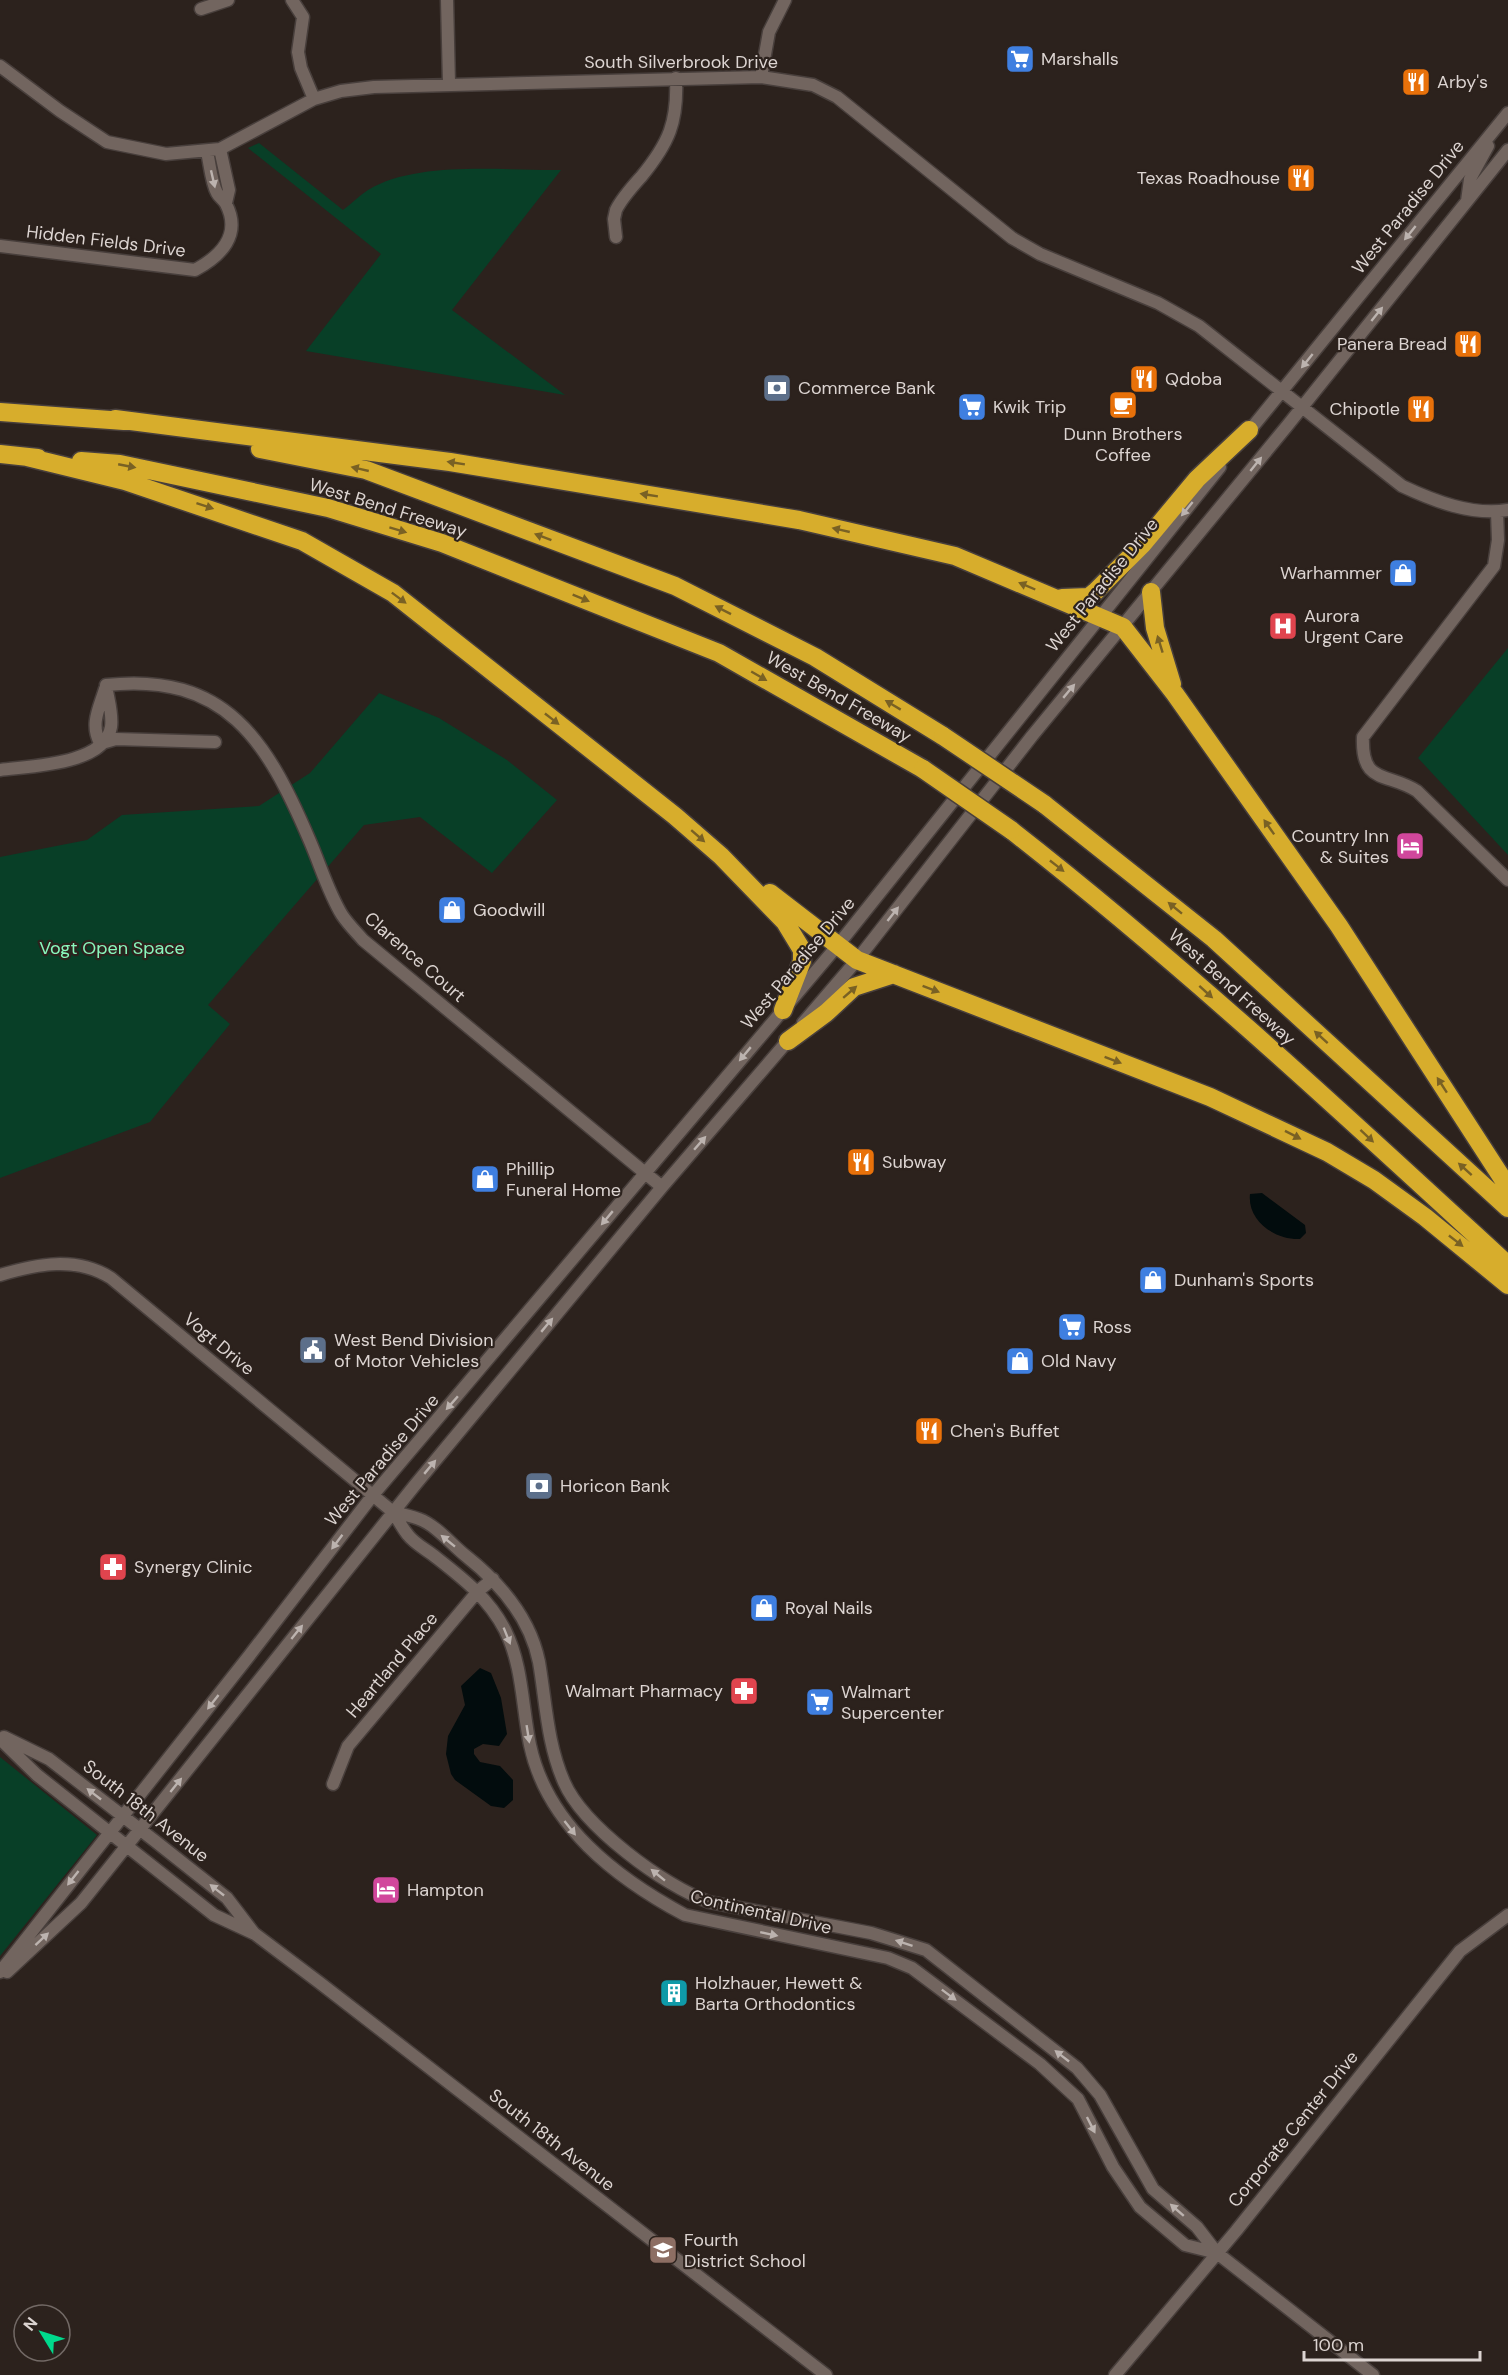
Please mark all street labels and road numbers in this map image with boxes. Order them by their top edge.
street label: South Silverbrook Drive [584,50,778,74]
street label: West Paradise Drive [1347,135,1469,279]
street label: Hidden Fields Drive [25,219,187,263]
street label: West Bend Freeway [306,473,470,543]
street label: West Paradise Drive [1041,513,1163,657]
street label: West Bend Freeway [762,646,916,748]
street label: West Paradise Drive [736,892,860,1034]
street label: Clarence Court [359,906,471,1008]
street label: West Bend Freeway [1163,923,1301,1051]
street label: Vogt Drive [178,1307,260,1381]
street label: West Paradise Drive [320,1389,444,1531]
street label: Heartland Place [341,1607,443,1723]
street label: South 18th Avenue [78,1754,214,1868]
street label: Continental Drive [688,1884,834,1940]
street label: Corporate Center Drive [1222,2046,1364,2212]
street label: South 18th Avenue [484,2083,620,2197]

